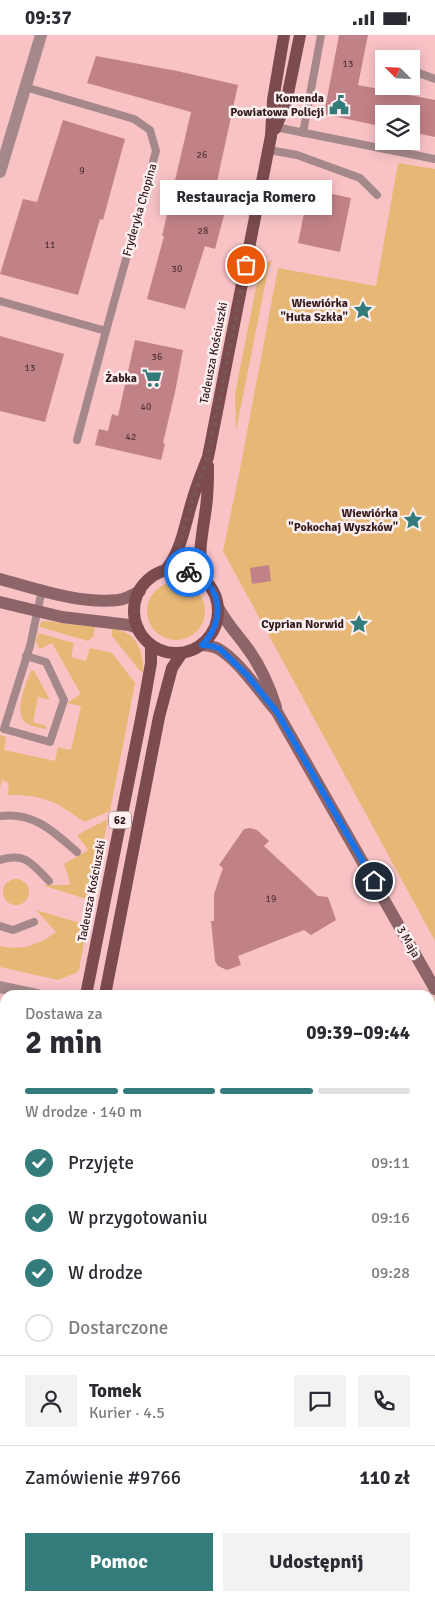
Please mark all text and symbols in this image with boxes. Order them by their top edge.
text: 09:37 [25,6,72,30]
north arrow [375,50,420,95]
map controls [375,50,420,150]
house number: 13 [343,58,353,70]
place label: Komenda Powiatowa Policji [230,91,324,120]
public building icon: Komenda Powiatowa Policji [328,94,350,116]
button: layers [375,105,420,150]
house number: 26 [197,149,207,161]
street label: Fryderyka Chopina [120,162,160,258]
house number: 9 [79,165,85,177]
callout: Restauracja Romero [160,180,332,215]
text: Restauracja Romero [176,187,316,207]
house number: 28 [198,225,208,237]
house number: 11 [45,239,55,251]
pin [225,244,267,286]
icon: bag [232,251,260,279]
house number: 30 [172,263,182,275]
place label: Wiewiórka "Huta Szkła" [280,296,348,325]
place icon: Wiewiórka "Huta Szkła" [352,299,374,321]
street label: Tadeusza Kościuszki [197,301,231,405]
house number: 36 [152,351,162,363]
house number: 13 [25,362,35,374]
supermarket icon: Żabka [141,367,163,389]
place label: Żabka [105,371,137,386]
house number: 40 [141,401,151,413]
house number: 42 [126,431,136,443]
place label: Wiewiórka "Pokochaj Wyszków" [288,506,398,535]
place icon: Wiewiórka "Pokochaj Wyszków" [402,509,424,531]
courier [164,547,214,597]
icon: bike [175,558,203,586]
place icon: Cyprian Norwid [348,613,370,635]
place label: Cyprian Norwid [261,617,345,632]
road number: 62 [109,811,131,829]
street label: Tadeusza Kościuszki [75,839,109,943]
pin [353,860,395,902]
icon: home [360,867,388,895]
house number: 19 [266,893,276,905]
street label: 3 Maja [393,923,423,961]
text: Dostawa za [25,1004,103,1024]
text: 09:39–09:44 [306,1021,410,1045]
text: 2 min [25,1023,102,1062]
text: W drodze · 140 m [25,1102,142,1122]
icon: check [25,1149,53,1177]
text: Przyjęte [68,1151,134,1175]
text: 09:11 [371,1153,410,1173]
icon: check [25,1204,53,1232]
text: W przygotowaniu [68,1206,208,1230]
text: 09:16 [371,1208,410,1228]
icon: check [25,1259,53,1287]
text: W drodze [68,1261,143,1285]
text: 09:28 [371,1263,410,1283]
text: Dostarczone [68,1316,168,1340]
button: person [25,1375,77,1427]
button: chat [294,1375,346,1427]
button: phone [358,1375,410,1427]
text: Tomek [89,1379,142,1403]
text: Kurier · 4.5 [89,1403,165,1423]
text: Zamówienie #9766 [25,1466,181,1490]
text: 110 zł [360,1466,410,1490]
button: Pomoc [25,1533,213,1591]
button: Udostępnij [223,1533,410,1591]

